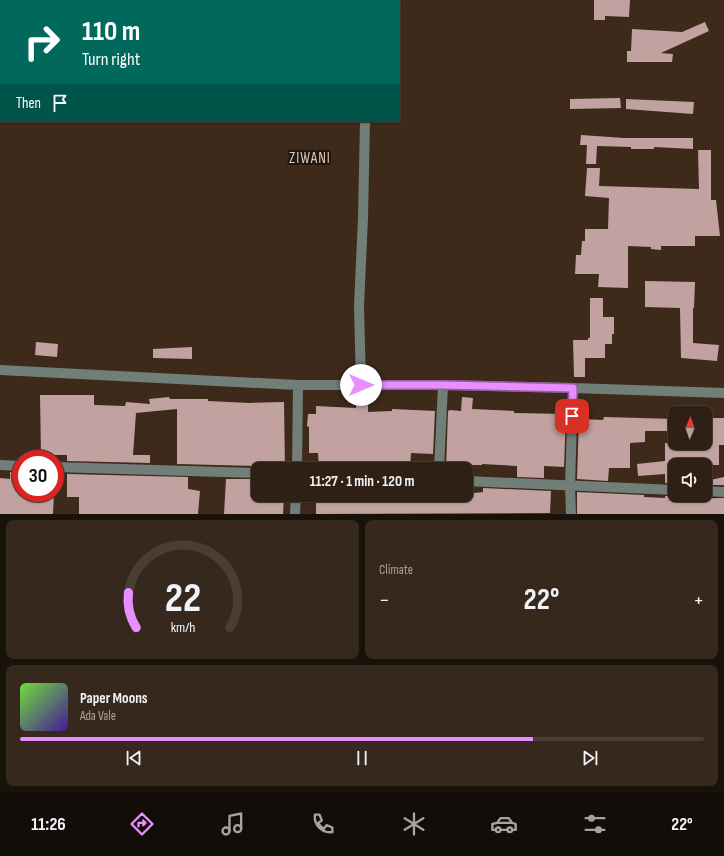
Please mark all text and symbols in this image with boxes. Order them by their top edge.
text: 110 m [82,15,140,48]
icon: right [16,16,68,68]
text: Turn right [82,49,140,70]
icon: arrive [49,92,71,114]
text: Then [16,94,41,113]
district label: ZIWANI [289,149,331,168]
position arrow [340,364,382,406]
pin [555,399,589,433]
icon: arrive [561,405,583,427]
north arrow [668,406,712,450]
map controls [668,406,712,502]
speed limit sign: 30 [12,450,64,502]
button: sound [668,458,712,502]
text: 11:27 · 1 min · 120 m [310,472,414,491]
text: Climate [379,562,413,578]
text: 22 [164,573,201,622]
text: 22° [524,582,559,618]
text: − [379,587,390,614]
text: + [693,587,704,614]
text: km/h [170,618,195,635]
text: Paper Moons [80,689,148,708]
text: Ada Vale [80,708,116,724]
icon: previous [123,747,145,769]
icon: pause [351,747,373,769]
icon: next [579,747,601,769]
icon: directions [128,810,156,838]
icon: music [219,810,247,838]
icon: phone [309,810,337,838]
icon: climate [400,810,428,838]
icon: car [490,810,518,838]
icon: filters [581,810,609,838]
text: 11:26 [31,814,66,835]
text: 22° [671,814,693,835]

